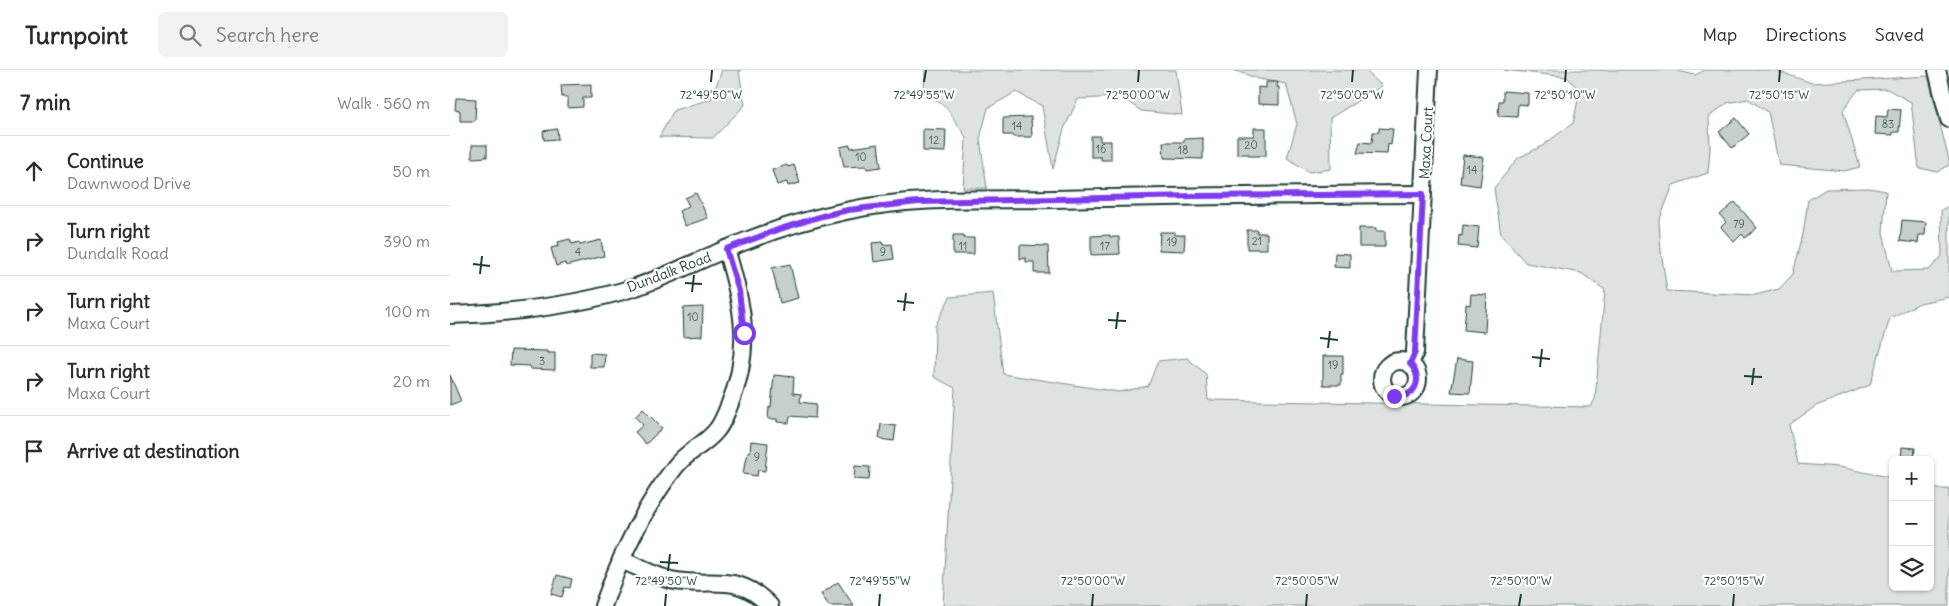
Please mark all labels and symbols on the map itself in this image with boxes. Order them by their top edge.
text: 72°49'50"W [680,87,742,102]
text: 72°49'55"W [893,87,955,102]
text: 72°50'00"W [1106,87,1170,102]
text: 72°50'05"W [1320,87,1384,102]
text: 72°50'10"W [1534,87,1596,102]
text: 72°50'15"W [1749,87,1809,102]
street label: Maxa Court [1415,106,1437,180]
house number: 83 [1882,117,1894,131]
house number: 14 [1012,119,1022,133]
house number: 12 [929,133,939,147]
house number: 20 [1244,138,1258,152]
house number: 16 [1096,142,1106,156]
house number: 18 [1178,143,1188,157]
house number: 10 [855,150,867,164]
house number: 14 [1467,163,1477,177]
house number: 79 [1733,217,1745,231]
house number: 21 [1252,234,1262,248]
house number: 19 [1167,235,1177,249]
house number: 11 [959,239,967,253]
house number: 17 [1100,239,1110,253]
house number: 4 [575,245,581,259]
house number: 9 [880,245,886,259]
street label: Dundalk Road [624,248,714,296]
house number: 10 [687,310,699,324]
route start [733,322,756,345]
house number: 3 [539,354,545,368]
house number: 19 [1328,358,1338,372]
route end [1383,385,1406,408]
house number: 9 [754,450,760,464]
text: 72°49'50"W [635,573,697,588]
text: 72°49'55"W [849,573,911,588]
text: 72°50'00"W [1061,573,1125,588]
text: 72°50'05"W [1275,573,1339,588]
text: 72°50'10"W [1490,573,1552,588]
text: 72°50'15"W [1704,573,1764,588]

